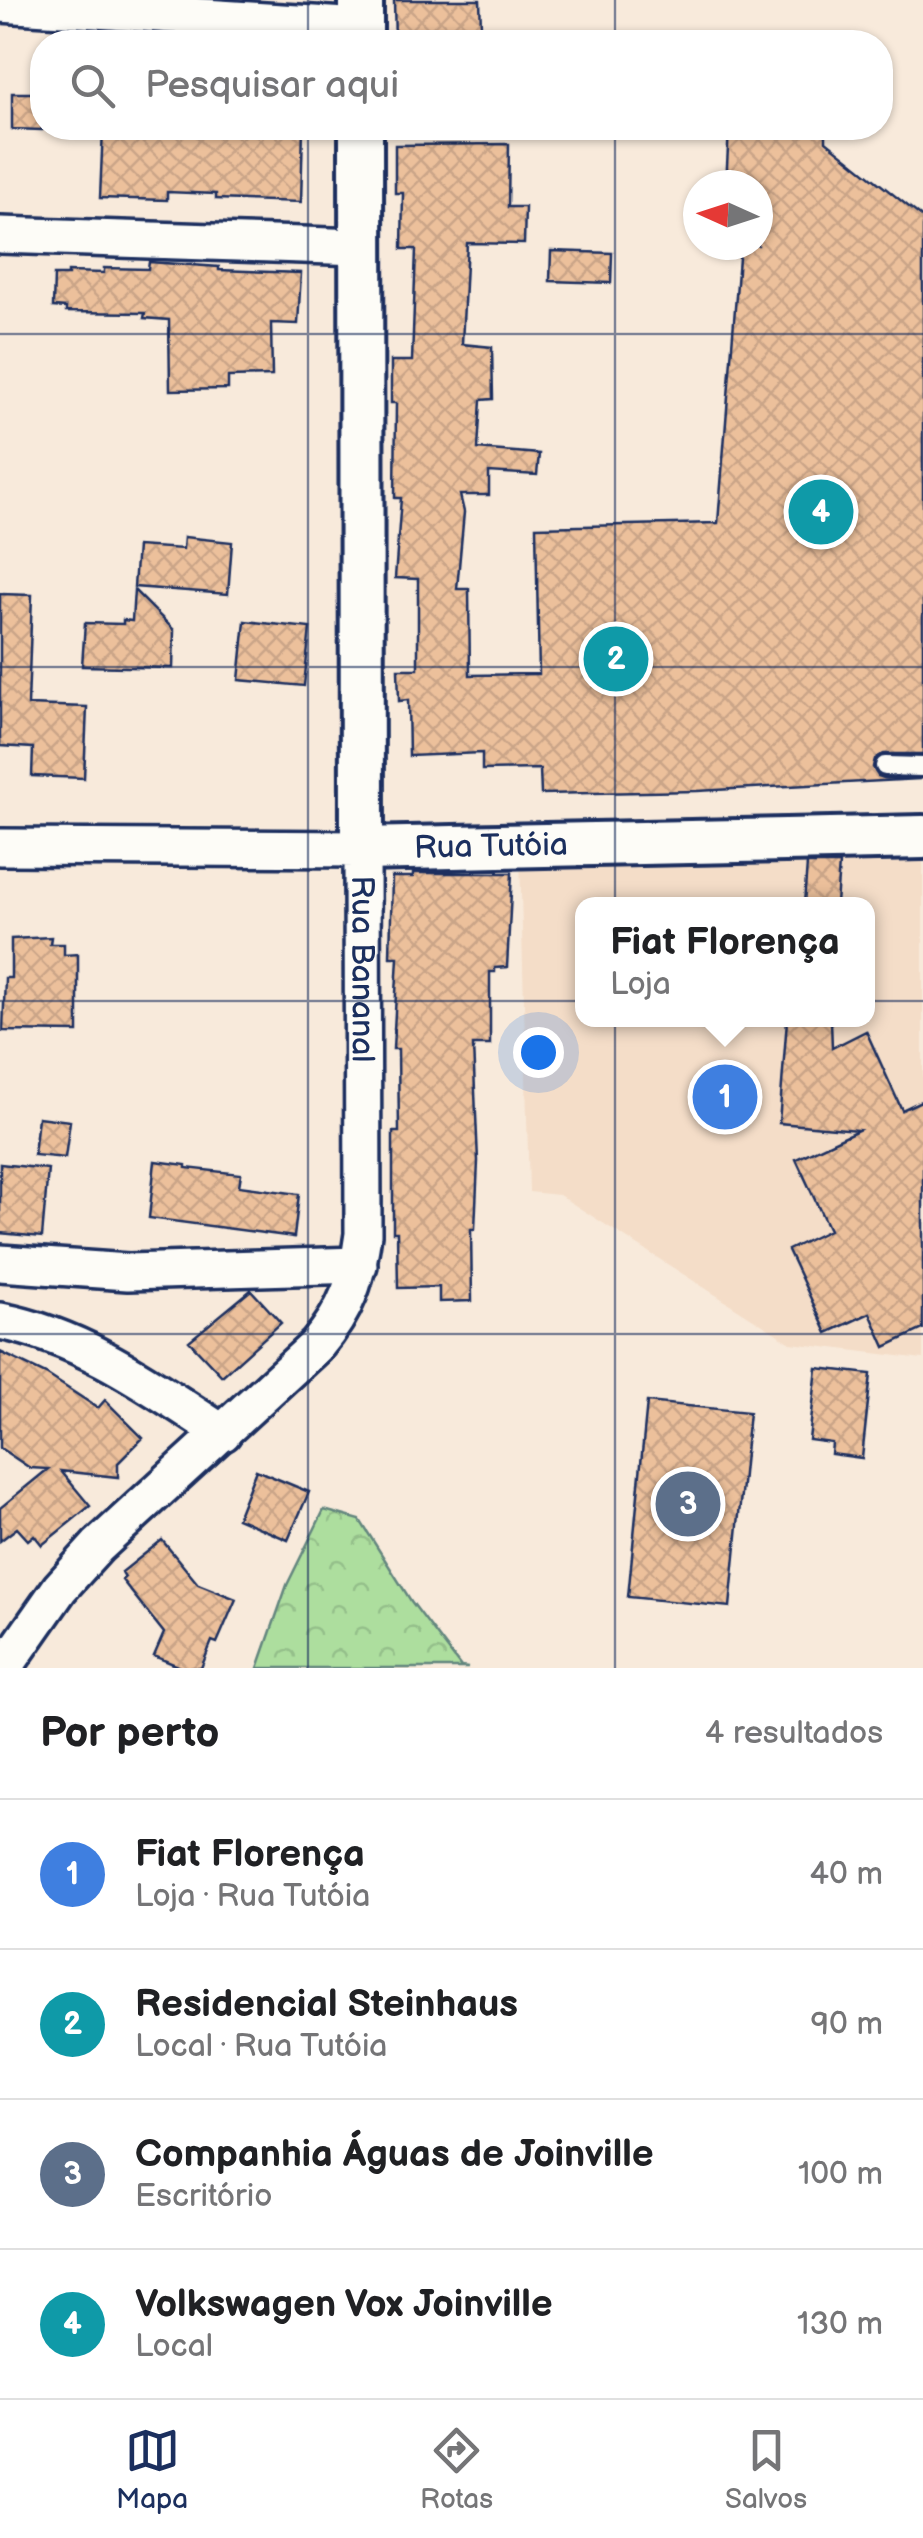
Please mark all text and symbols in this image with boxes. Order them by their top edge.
search box [30,30,893,140]
icon: search [65,58,120,113]
text: Pesquisar aqui [145,63,399,108]
north arrow [683,170,773,260]
pin: 4 [788,474,854,550]
pin: 2 [584,622,648,696]
street label: Rua Tutóia [414,825,568,867]
street label: Rua Bananal [343,875,382,1063]
popup [575,897,875,1027]
text: Fiat Florença [610,920,840,965]
text: Loja [610,965,671,1004]
your location [513,1027,564,1078]
pin: 1 [692,1060,758,1134]
pin: 3 [656,1466,720,1542]
text: Por perto [40,1708,219,1759]
text: 4 resultados [705,1714,883,1753]
text: Fiat Florença [135,1832,365,1877]
text: 1 [66,1855,79,1894]
text: 40 m [810,1855,883,1894]
text: Loja · Rua Tutóia [135,1877,370,1916]
text: Residencial Steinhaus [135,1982,518,2027]
text: 2 [63,2005,82,2044]
text: 90 m [811,2005,883,2044]
text: Local · Rua Tutóia [135,2027,387,2066]
text: Companhia Águas de Joinville [135,2132,654,2177]
text: 3 [63,2155,82,2194]
text: 100 m [798,2155,883,2194]
text: Escritório [135,2177,272,2216]
text: Volkswagen Vox Joinville [135,2282,553,2327]
text: 4 [63,2305,82,2344]
text: 130 m [797,2305,883,2344]
text: Local [135,2327,213,2366]
tab: Mapa [116,2423,188,2516]
tab: Rotas [420,2423,493,2516]
tab: Salvos [725,2423,807,2516]

